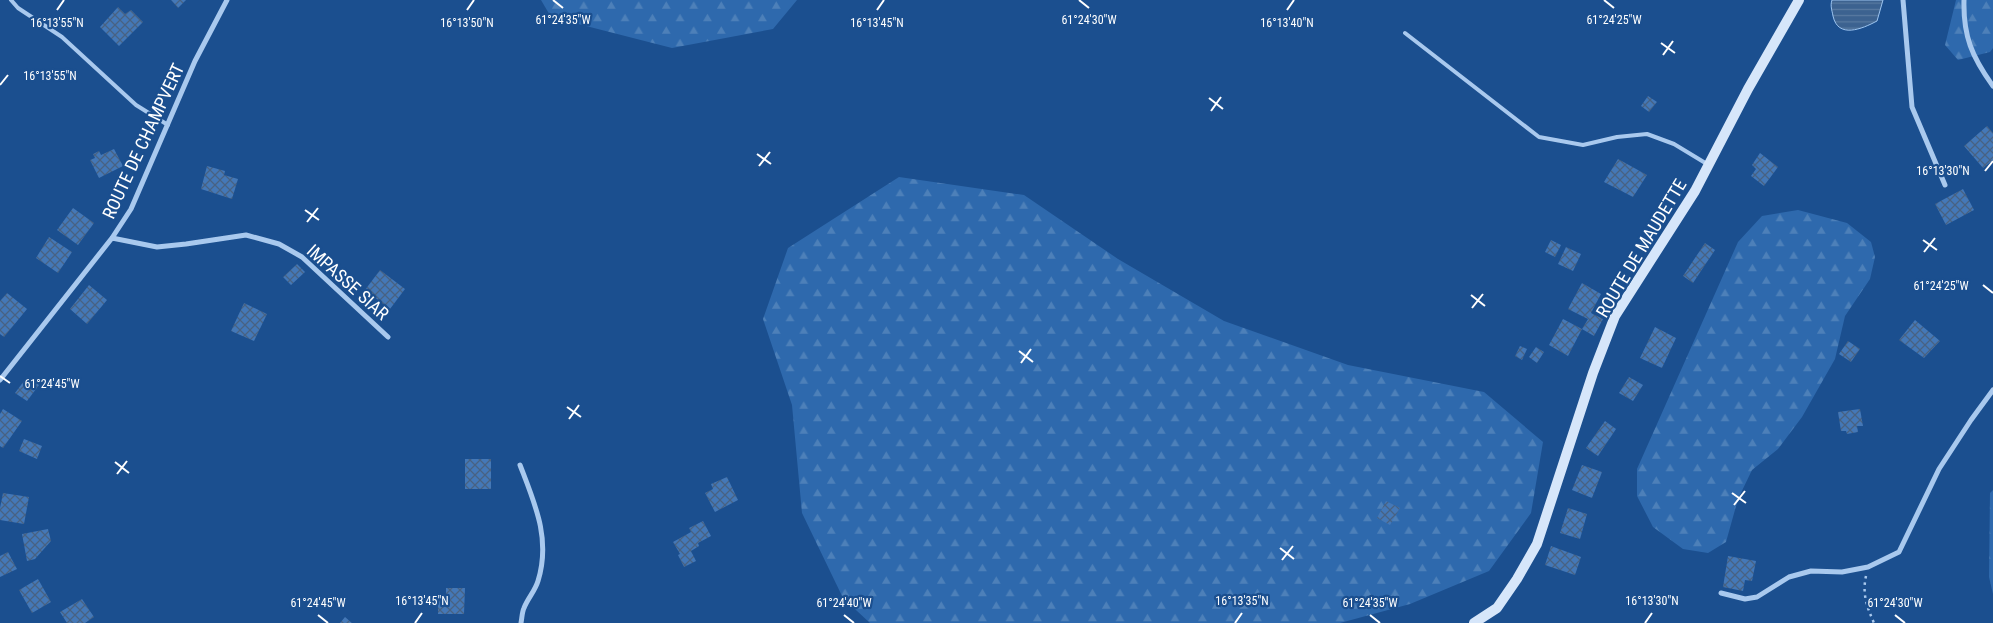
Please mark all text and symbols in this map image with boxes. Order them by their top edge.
text: 61°24'35"W [535,13,591,27]
text: 61°24'30"W [1061,13,1117,27]
text: 61°24'25"W [1586,13,1642,27]
text: 16°13'55"N [30,16,84,30]
text: 16°13'50"N [440,16,494,30]
text: 16°13'45"N [850,16,904,30]
text: 16°13'40"N [1260,16,1314,30]
street label: ROUTE DE CHAMPVERT [98,60,188,222]
text: 16°13'55"N [23,69,77,83]
text: 16°13'30"N [1916,164,1970,178]
street label: ROUTE DE MAUDETTE [1591,175,1691,321]
street label: IMPASSE SIAR [303,240,394,325]
text: 61°24'25"W [1913,279,1969,293]
text: 61°24'45"W [24,377,80,391]
text: 16°13'45"N [395,594,449,608]
text: 16°13'35"N [1215,594,1269,608]
text: 16°13'30"N [1625,594,1679,608]
text: 61°24'45"W [290,596,346,610]
text: 61°24'40"W [816,596,872,610]
text: 61°24'35"W [1342,596,1398,610]
text: 61°24'30"W [1867,596,1923,610]

